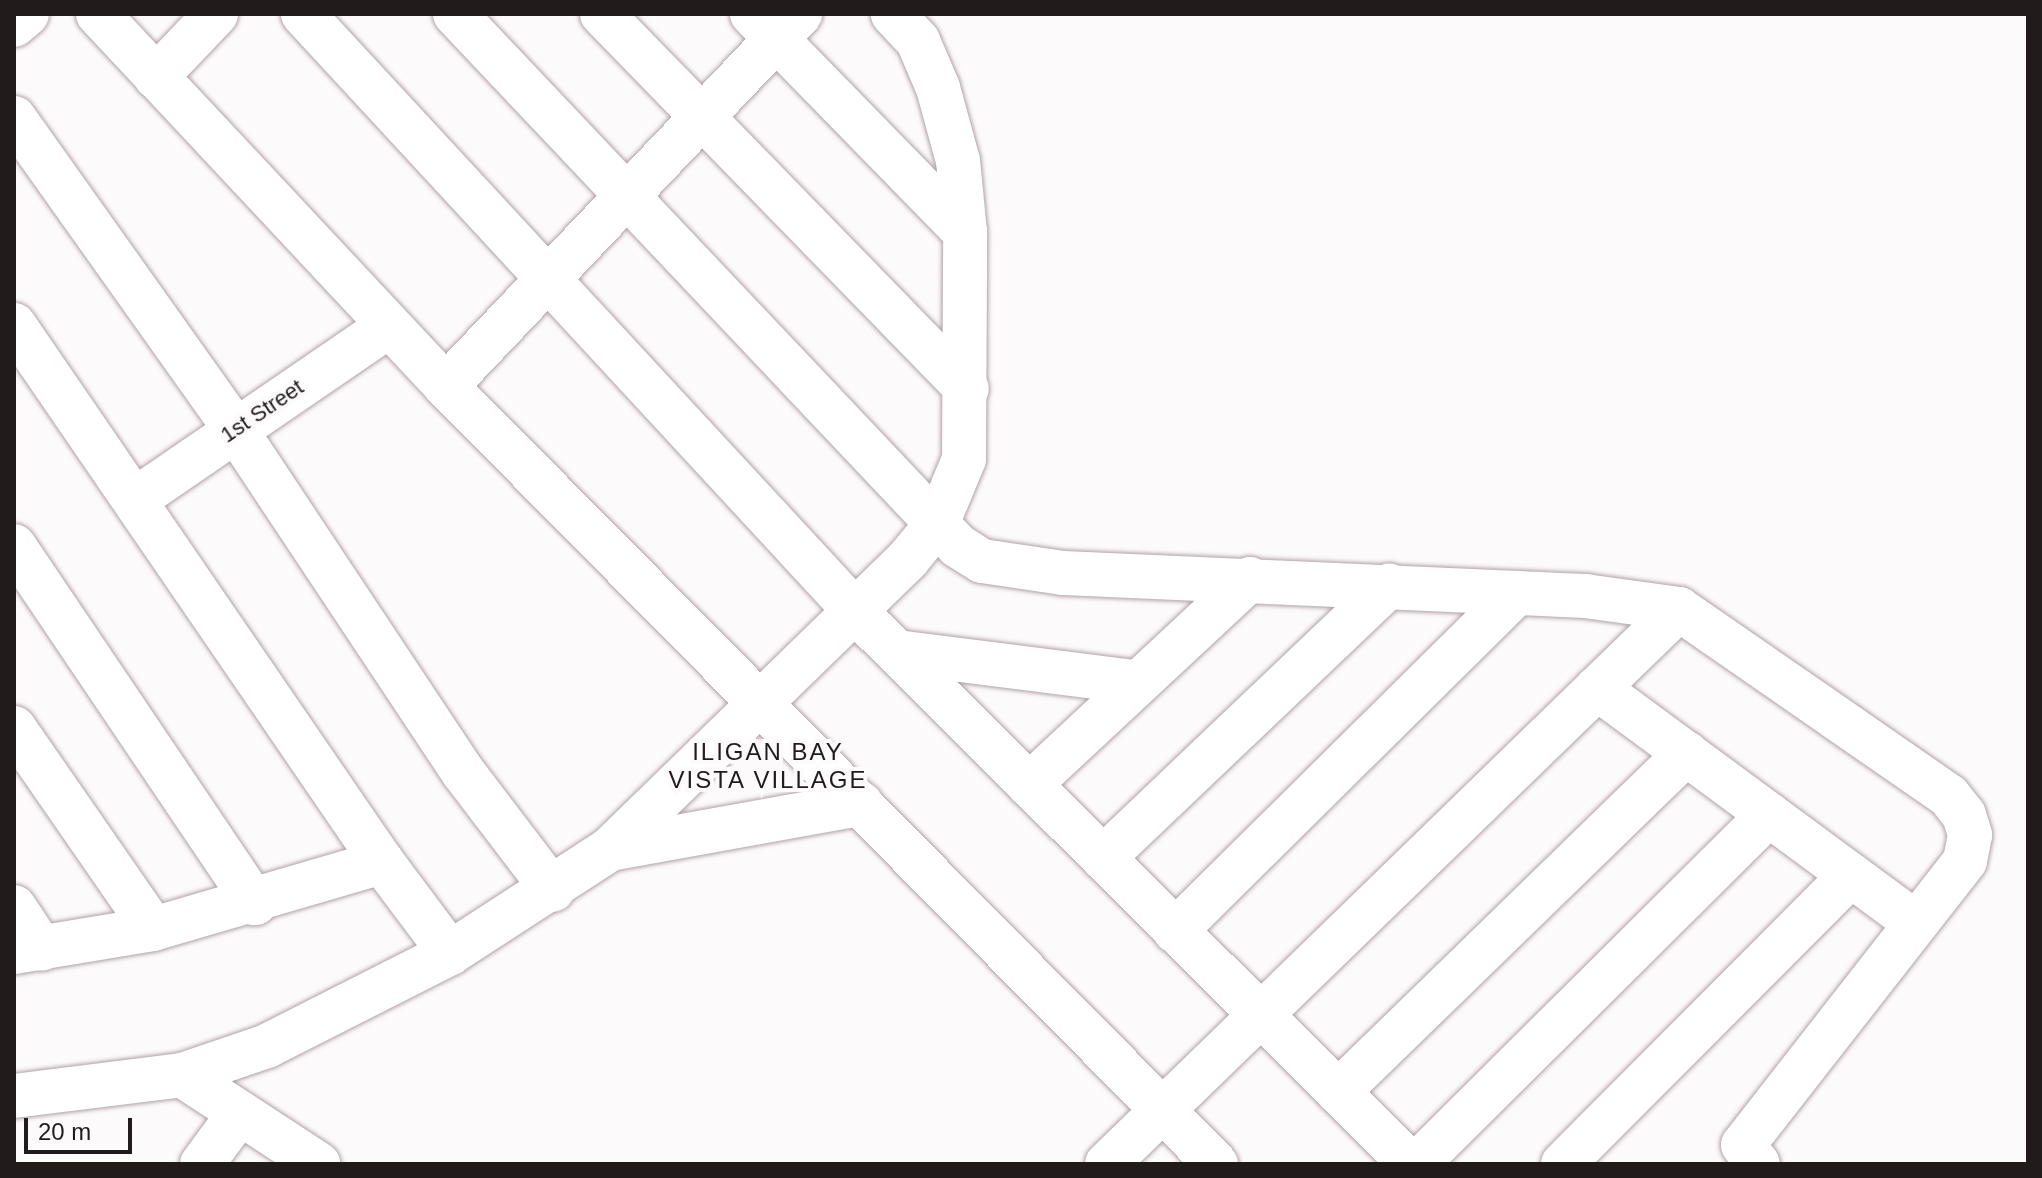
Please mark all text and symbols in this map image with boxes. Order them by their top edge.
street label: 1st Street [216,374,308,448]
district label: ILIGAN BAY VISTA VILLAGE [668,738,868,794]
scale bar [28,1102,136,1152]
text: 20 m [38,1118,91,1145]

